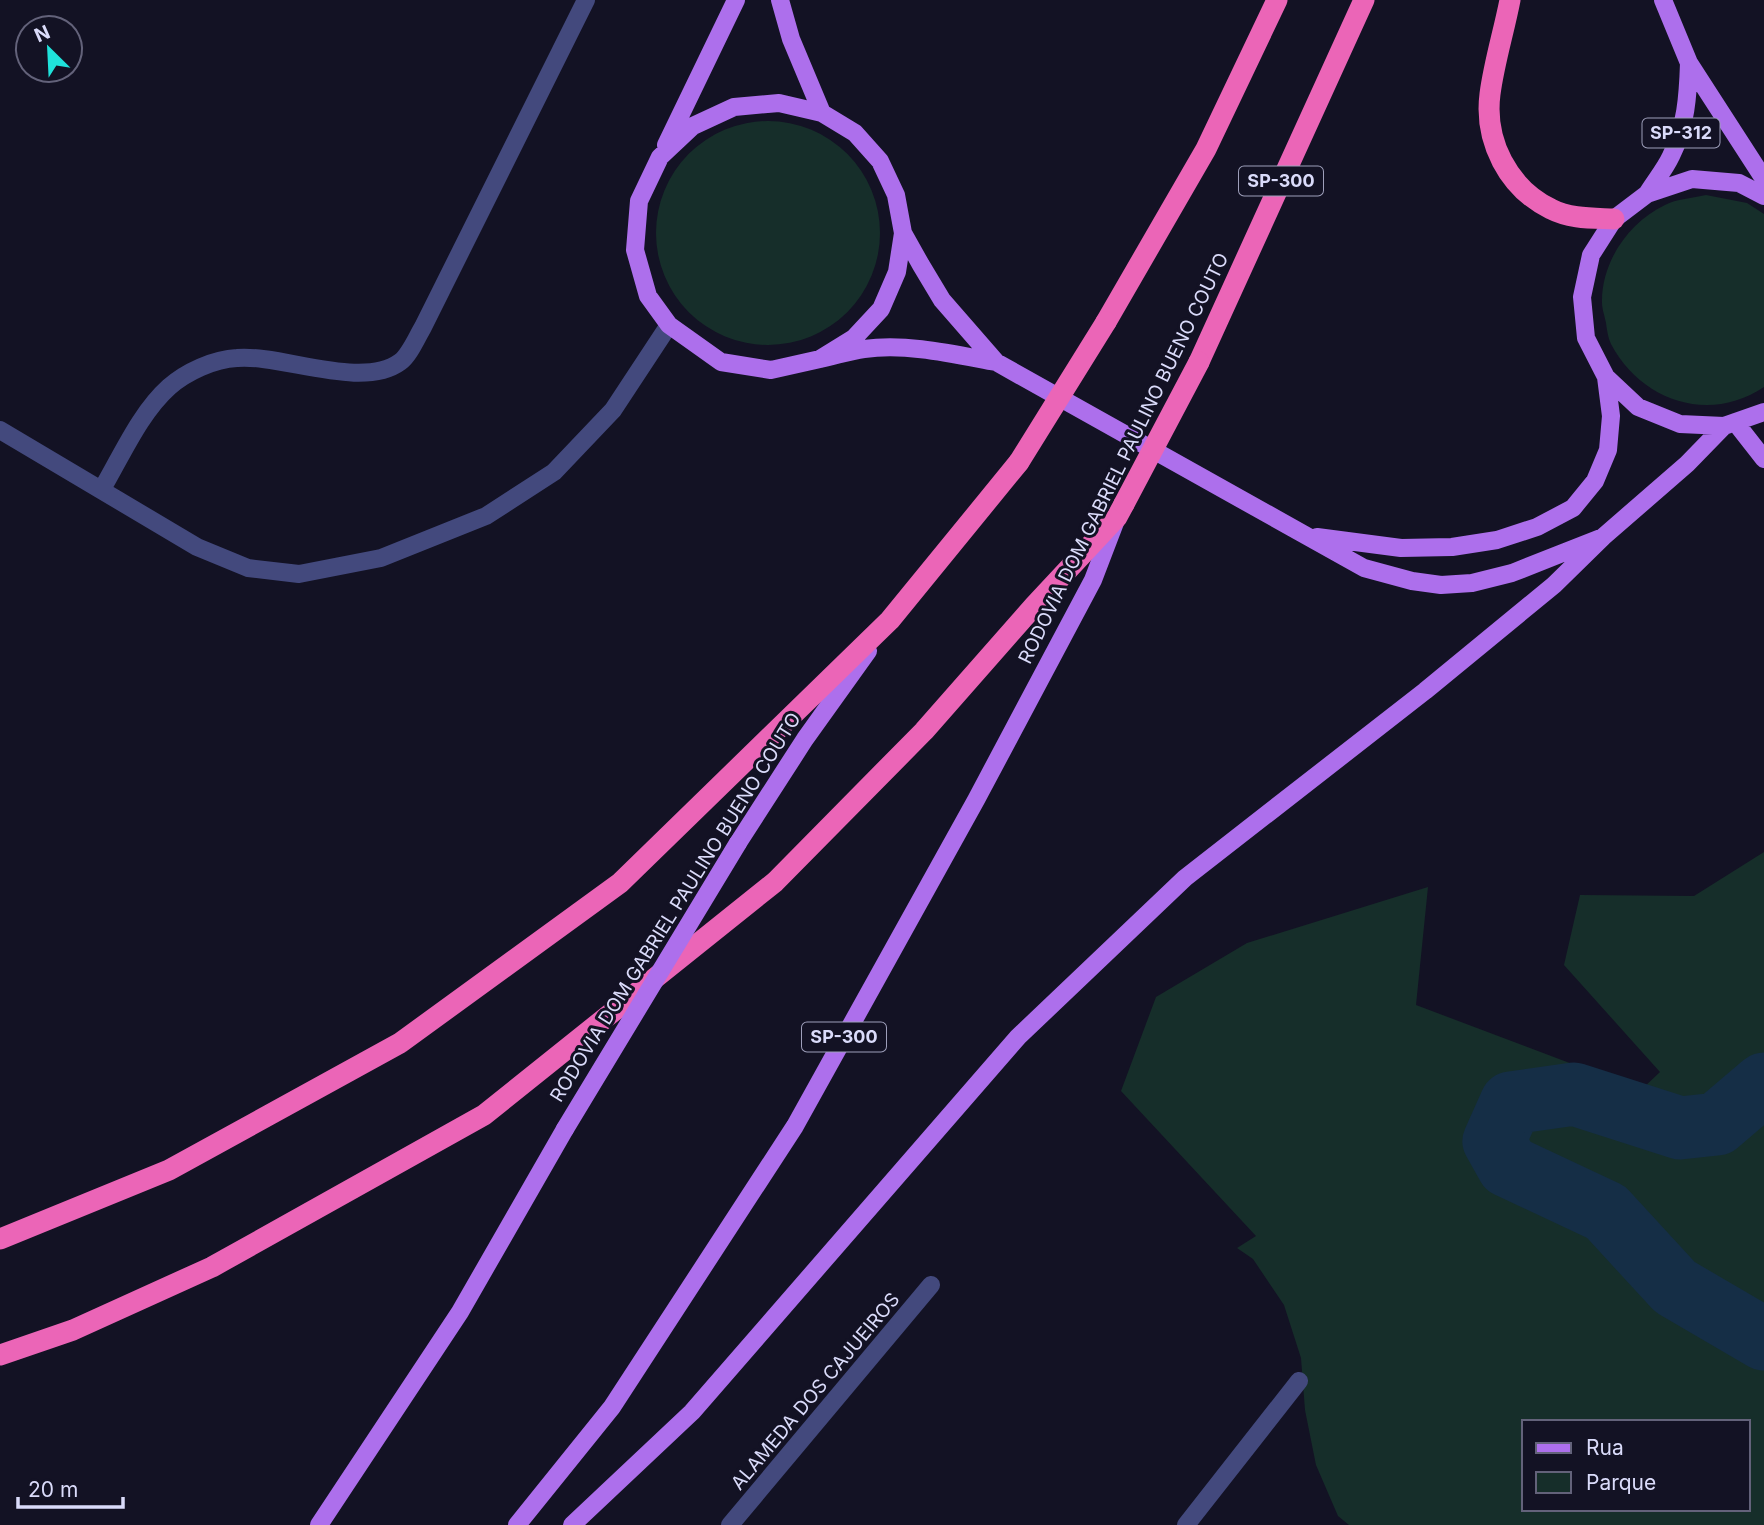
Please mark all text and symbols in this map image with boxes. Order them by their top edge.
north arrow [14,14,84,84]
text: N [31,20,54,47]
road number: SP-312 [1642,118,1720,148]
road number: SP-300 [1239,166,1323,196]
street label: RODOVIA DOM GABRIEL PAULINO BUENO COUTO [1013,249,1233,668]
street label: RODOVIA DOM GABRIEL PAULINO BUENO COUTO [545,708,806,1106]
road number: SP-300 [802,1022,886,1052]
street label: ALAMEDA DOS CAJUEIROS [726,1288,905,1494]
legend [1522,1420,1750,1511]
text: Rua [1586,1435,1624,1460]
scale bar [18,1466,122,1510]
text: Parque [1586,1470,1656,1495]
text: 20 m [28,1477,78,1502]

